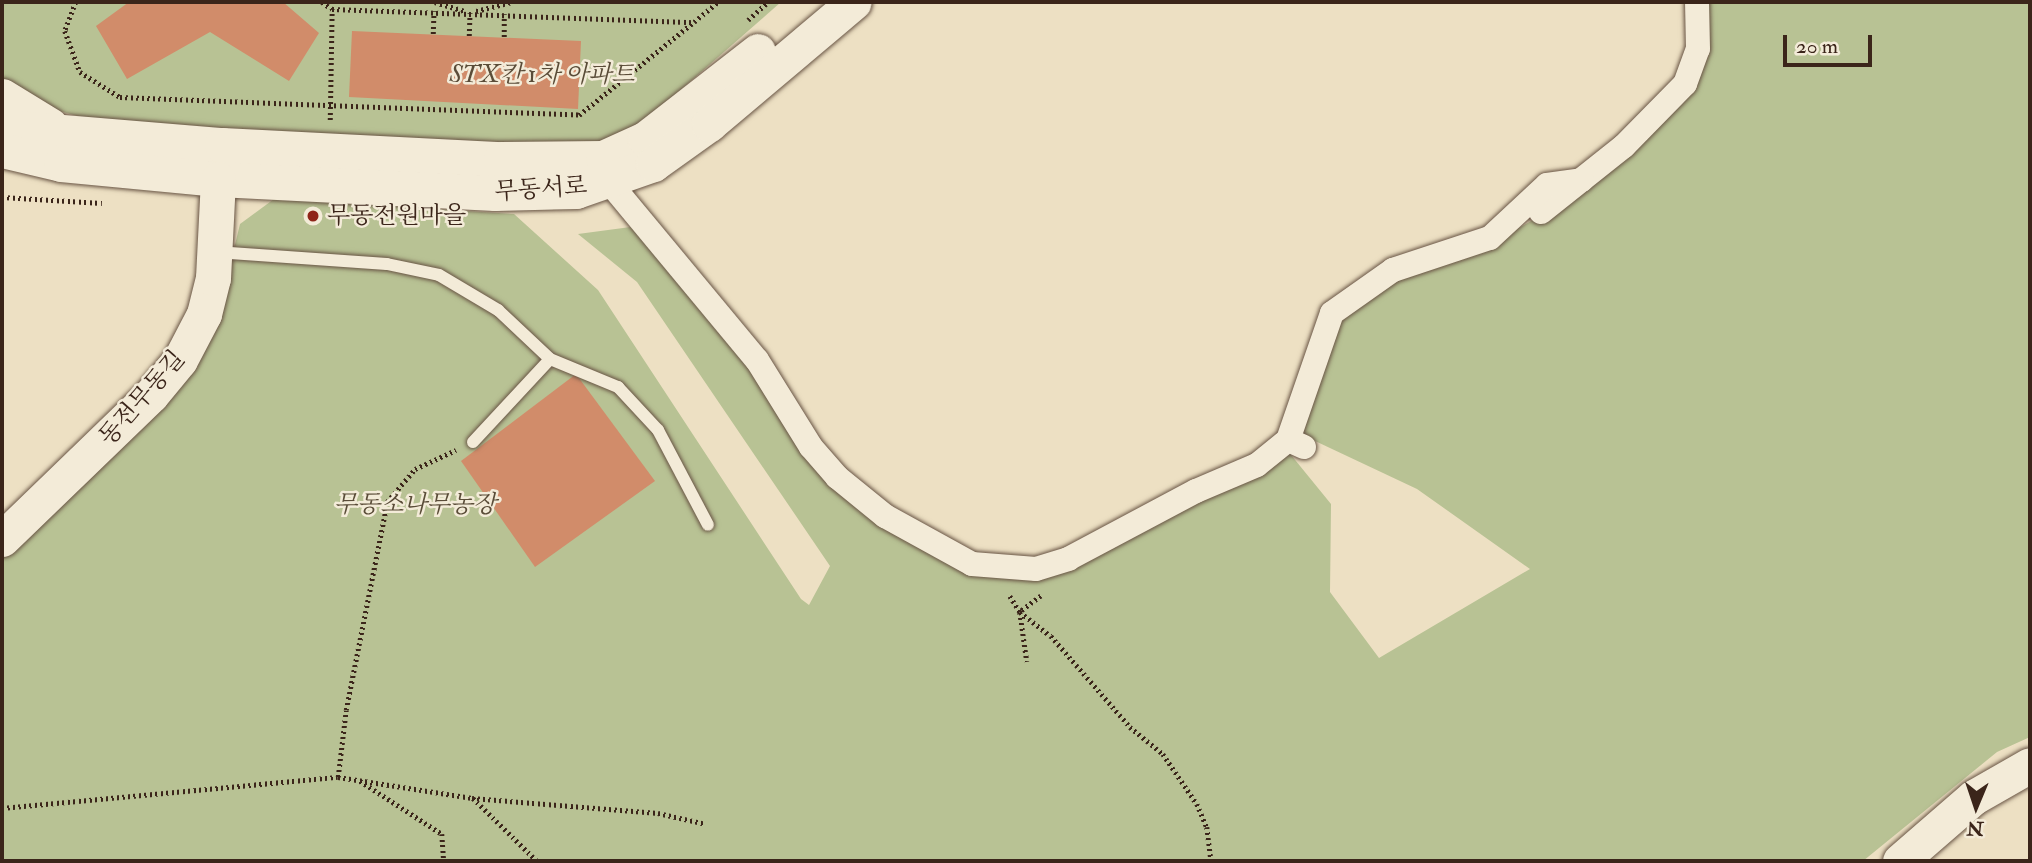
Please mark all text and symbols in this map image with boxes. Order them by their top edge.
scale bar [1787,21,1876,65]
text: 20 m [1796,33,1838,60]
park label: STX칸 1차 아파트 [450,61,634,89]
street label: 무동서로 [494,171,588,207]
place label: 무동전원마을 [327,202,466,230]
marker: 무동전원마을 [305,208,321,224]
street label: 동전무동길 [93,345,191,451]
park label: 무동소나무농장 [334,491,496,519]
north arrow [1941,772,2011,842]
text: N [1966,816,1984,840]

